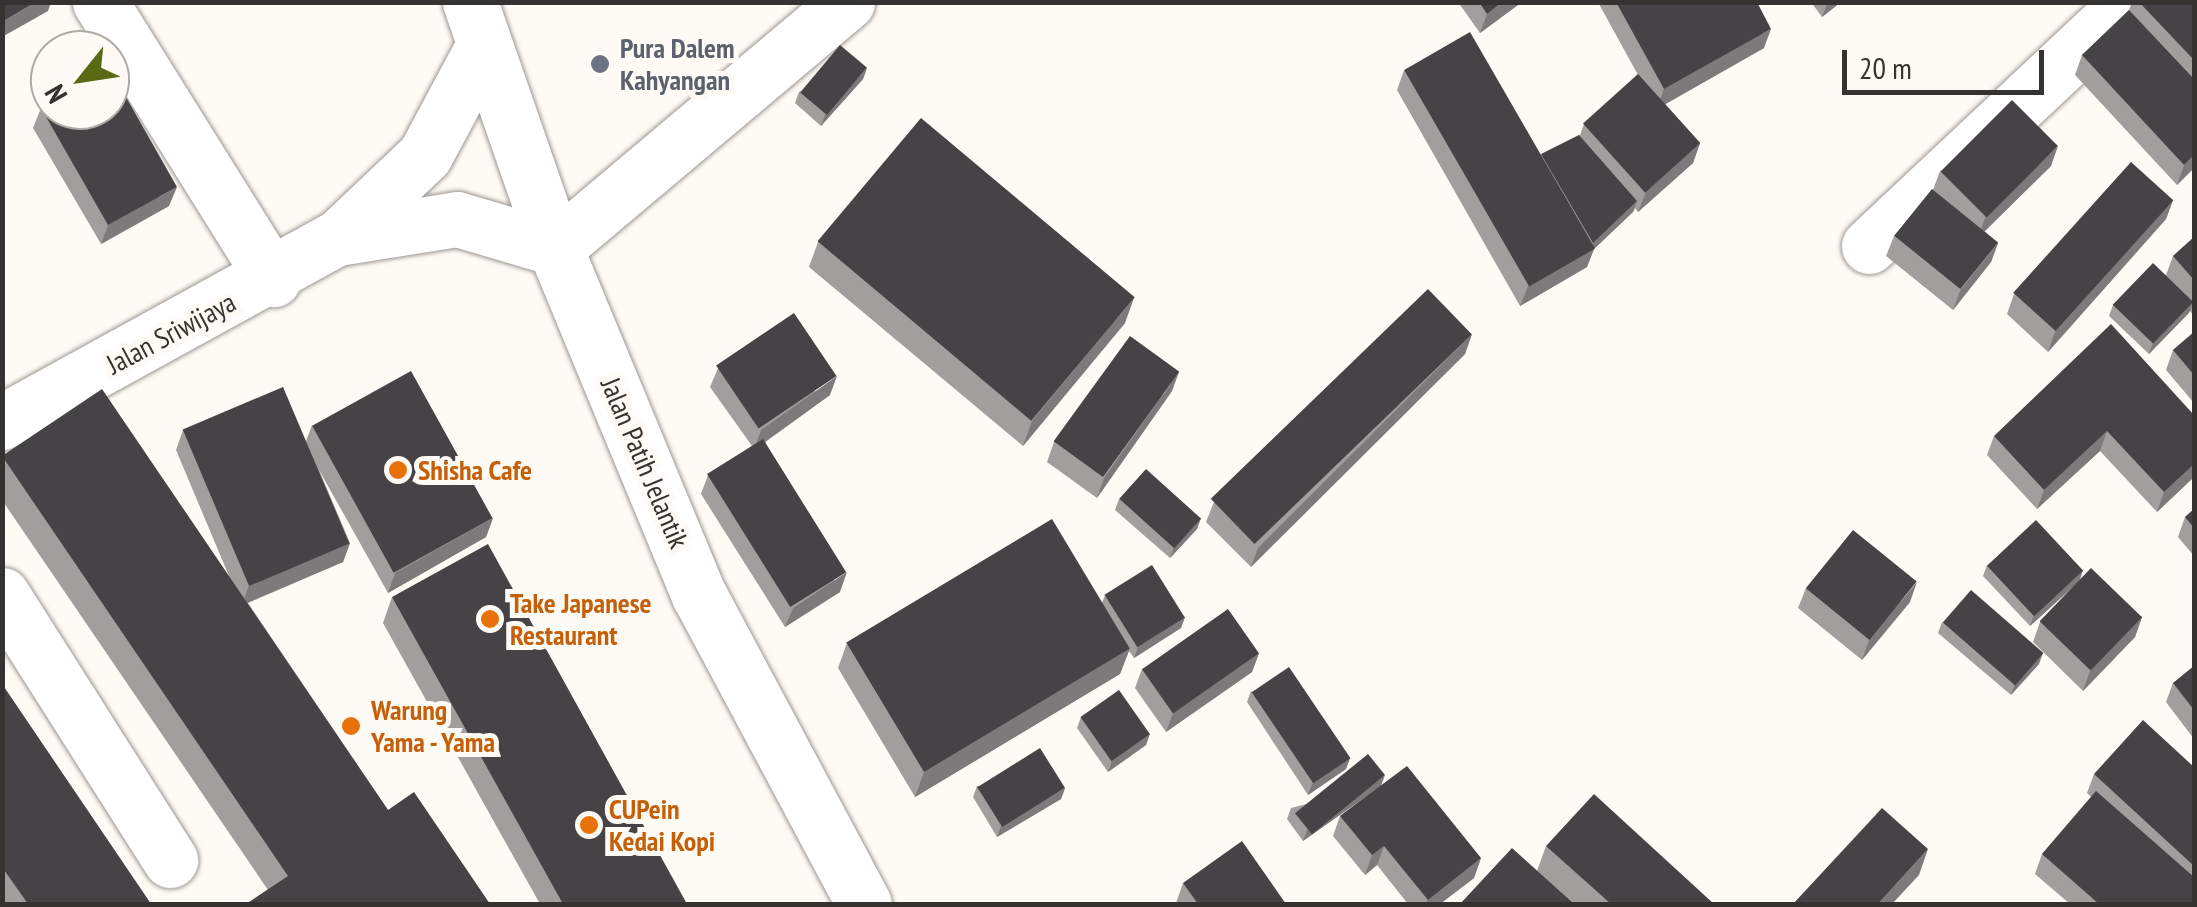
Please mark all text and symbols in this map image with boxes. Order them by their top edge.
north arrow [30,30,130,130]
scale bar [1847,30,2050,92]
place label: Pura Dalem Kahyangan [620,31,735,97]
text: 20 m [1859,48,1912,87]
marker: Pura Dalem Kahyangan [589,53,611,75]
text: N [36,78,75,110]
street label: Jalan Sriwijaya [101,285,241,381]
street label: Jalan Patih Jelantik [594,373,696,553]
place label: Shisha Cafe [418,453,532,487]
marker: Shisha Cafe [387,459,409,481]
place label: Take Japanese Restaurant [510,586,651,652]
marker: Take Japanese Restaurant [479,608,501,630]
place label: Warung Yama - Yama [371,693,499,759]
marker: Warung Yama - Yama [340,715,362,737]
place label: CUPein Kedai Kopi [609,792,715,858]
marker: CUPein Kedai Kopi [578,814,600,836]

